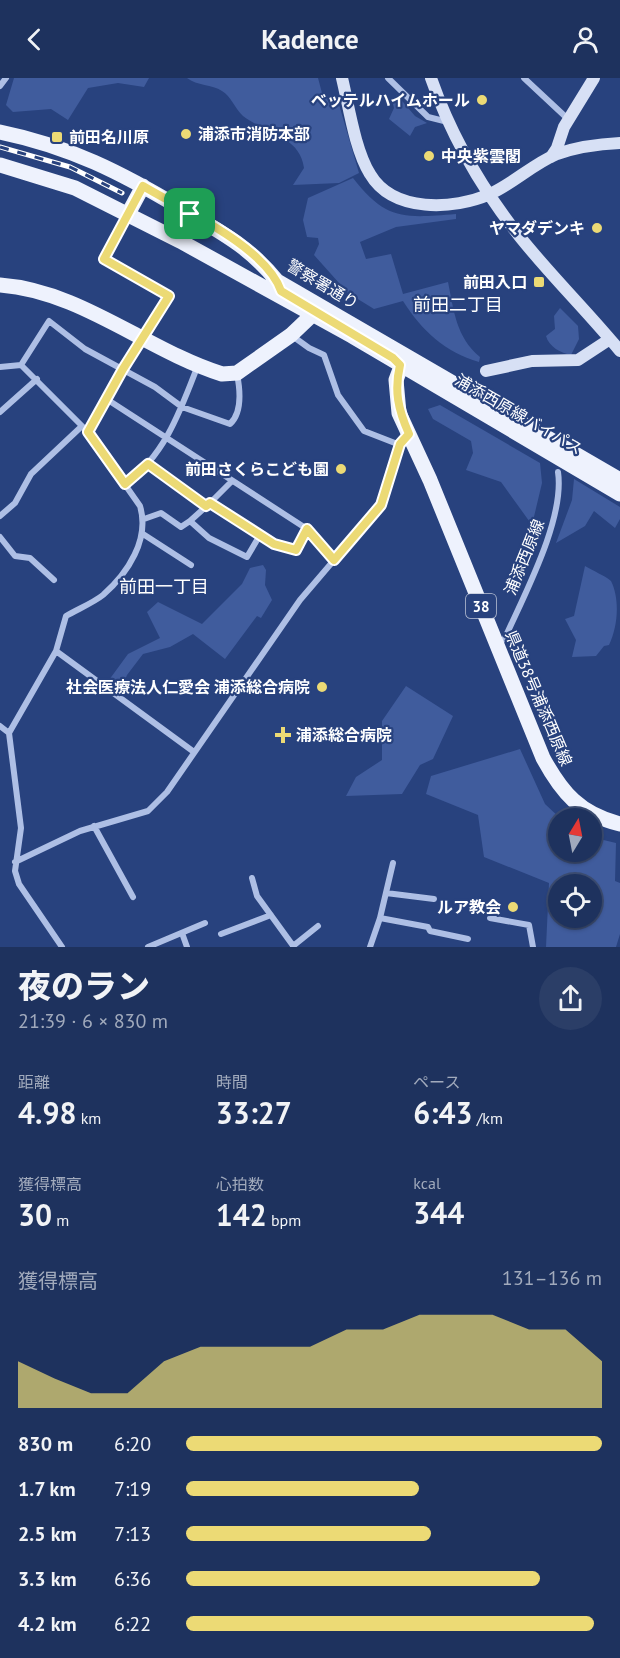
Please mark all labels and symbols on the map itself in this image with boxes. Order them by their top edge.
place label: ベッテルハイムホール [311,90,470,110]
marker: ベッテルハイムホール [475,93,489,107]
place label: 浦添市消防本部 [198,124,310,144]
place label: 前田名川原 [69,127,149,147]
marker: 浦添市消防本部 [179,127,193,141]
marker: 前田名川原 [50,130,64,144]
place label: 中央紫雲閣 [441,146,521,166]
marker: 中央紫雲閣 [422,149,436,163]
pin [164,188,215,239]
place label: ヤマダデンキ [489,218,585,238]
marker: ヤマダデンキ [590,221,604,235]
street label: 警察署通り [284,255,362,313]
place label: 前田入口 [463,272,527,292]
marker: 前田入口 [532,275,546,289]
district label: 前田二丁目 [413,293,503,316]
street label: 浦添西原線バイパス [452,369,586,459]
place label: 前田さくらこども園 [185,459,329,479]
marker: 前田さくらこども園 [334,462,348,476]
street label: 浦添西原線 [500,516,548,598]
district label: 前田一丁目 [119,575,209,598]
road number: 38 [466,594,496,618]
street label: 県道38号浦添西原線 [501,627,577,769]
place label: 社会医療法人仁愛会 浦添総合病院 [66,677,310,697]
marker: 社会医療法人仁愛会 浦添総合病院 [315,680,329,694]
place label: 浦添総合病院 [296,725,392,745]
marker: 浦添総合病院 [274,726,292,744]
north arrow [548,808,602,862]
place label: ルア教会 [437,897,501,917]
marker: ルア教会 [506,900,520,914]

